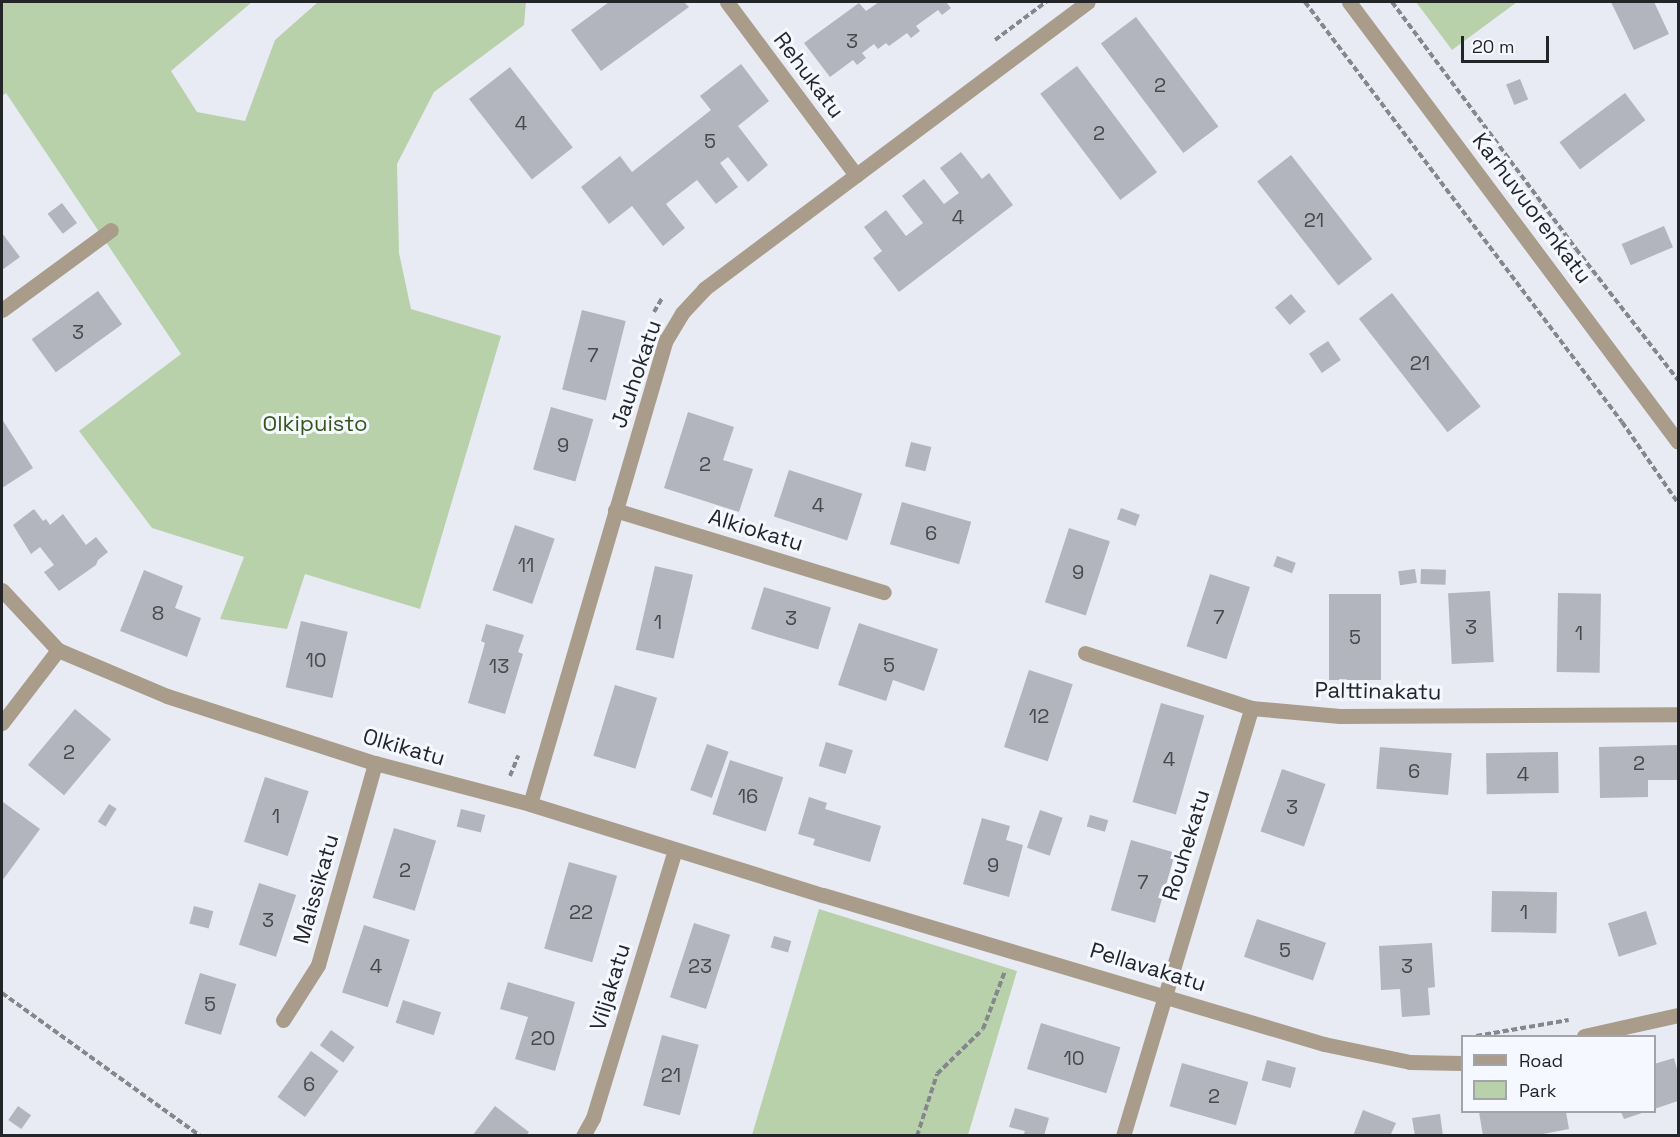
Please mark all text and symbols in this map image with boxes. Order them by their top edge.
scale bar [1464,24,1552,62]
street label: Rehukatu [768,27,850,123]
house number: 3 [846,29,858,53]
text: 20 m [1472,35,1515,58]
house number: 2 [1154,73,1166,97]
house number: 4 [515,111,527,135]
house number: 2 [1093,121,1105,145]
street label: Karhuvuorenkatu [1467,128,1597,288]
house number: 5 [704,129,716,153]
house number: 4 [952,205,964,229]
house number: 21 [1304,208,1324,232]
street label: Jauhokatu [605,316,667,432]
house number: 3 [72,320,84,344]
house number: 7 [587,343,599,367]
house number: 21 [1410,351,1430,375]
park label: Olkipuisto [262,411,368,437]
house number: 9 [557,433,569,457]
house number: 2 [699,452,711,476]
house number: 4 [812,493,824,517]
street label: Alkiokatu [706,503,806,557]
house number: 6 [925,521,937,545]
house number: 11 [518,553,534,577]
house number: 9 [1072,560,1084,584]
house number: 8 [152,601,164,625]
house number: 7 [1213,605,1225,629]
house number: 3 [785,606,797,630]
house number: 1 [654,610,662,634]
house number: 3 [1465,615,1477,639]
house number: 1 [1575,621,1583,645]
house number: 5 [1349,625,1361,649]
house number: 10 [305,648,327,672]
house number: 5 [883,653,895,677]
house number: 13 [489,654,509,678]
street label: Palttinakatu [1314,677,1442,705]
house number: 12 [1029,704,1049,728]
street label: Olkikatu [360,723,448,771]
house number: 2 [63,740,75,764]
house number: 4 [1163,747,1175,771]
house number: 2 [1633,751,1645,775]
house number: 6 [1408,759,1420,783]
house number: 4 [1517,762,1529,786]
house number: 16 [738,784,758,808]
street label: Rouhekatu [1157,786,1215,904]
house number: 3 [1286,795,1298,819]
house number: 1 [272,804,280,828]
street label: Maissikatu [288,831,344,947]
house number: 9 [987,853,999,877]
house number: 2 [399,858,411,882]
house number: 7 [1137,870,1149,894]
house number: 22 [569,900,593,924]
house number: 1 [1520,900,1528,924]
house number: 3 [262,908,274,932]
street label: Pellavakatu [1087,937,1209,997]
house number: 5 [1279,938,1291,962]
street label: Viljakatu [584,940,636,1034]
house number: 4 [370,954,382,978]
house number: 23 [688,954,712,978]
house number: 3 [1401,954,1413,978]
house number: 5 [204,992,216,1016]
house number: 20 [531,1026,555,1050]
legend [1461,1035,1656,1113]
house number: 10 [1063,1046,1085,1070]
text: Road [1519,1049,1563,1072]
house number: 21 [661,1063,681,1087]
house number: 6 [303,1072,315,1096]
text: Park [1519,1079,1556,1102]
house number: 2 [1208,1084,1220,1108]

